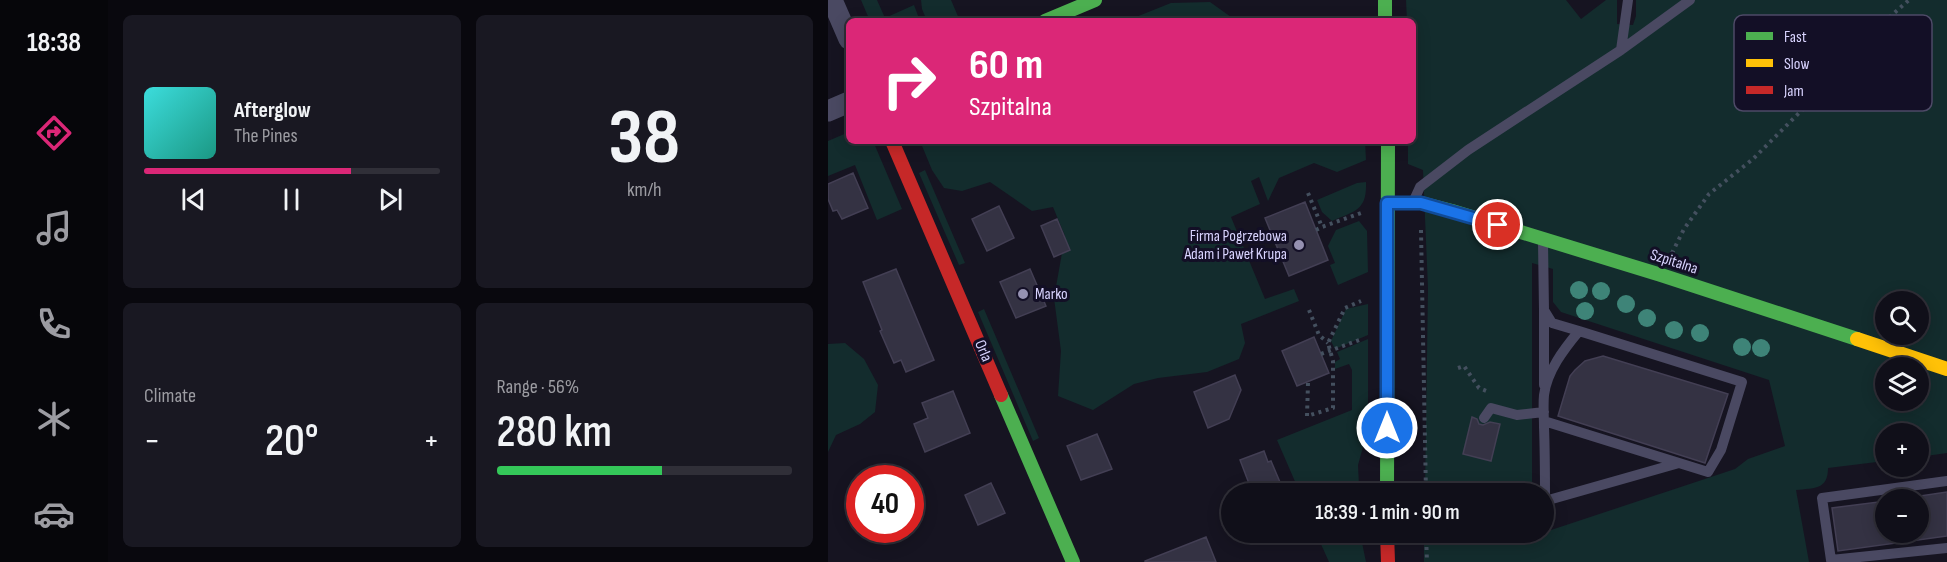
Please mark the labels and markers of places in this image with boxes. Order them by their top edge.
pin [1472,199,1523,250]
place label: Firma Pogrzebowa Adam i Paweł Krupa [1184,227,1287,264]
marker: Firma Pogrzebowa Adam i Paweł Krupa [1292,238,1306,252]
place label: Marko [1035,285,1068,304]
marker: Marko [1016,287,1030,301]

